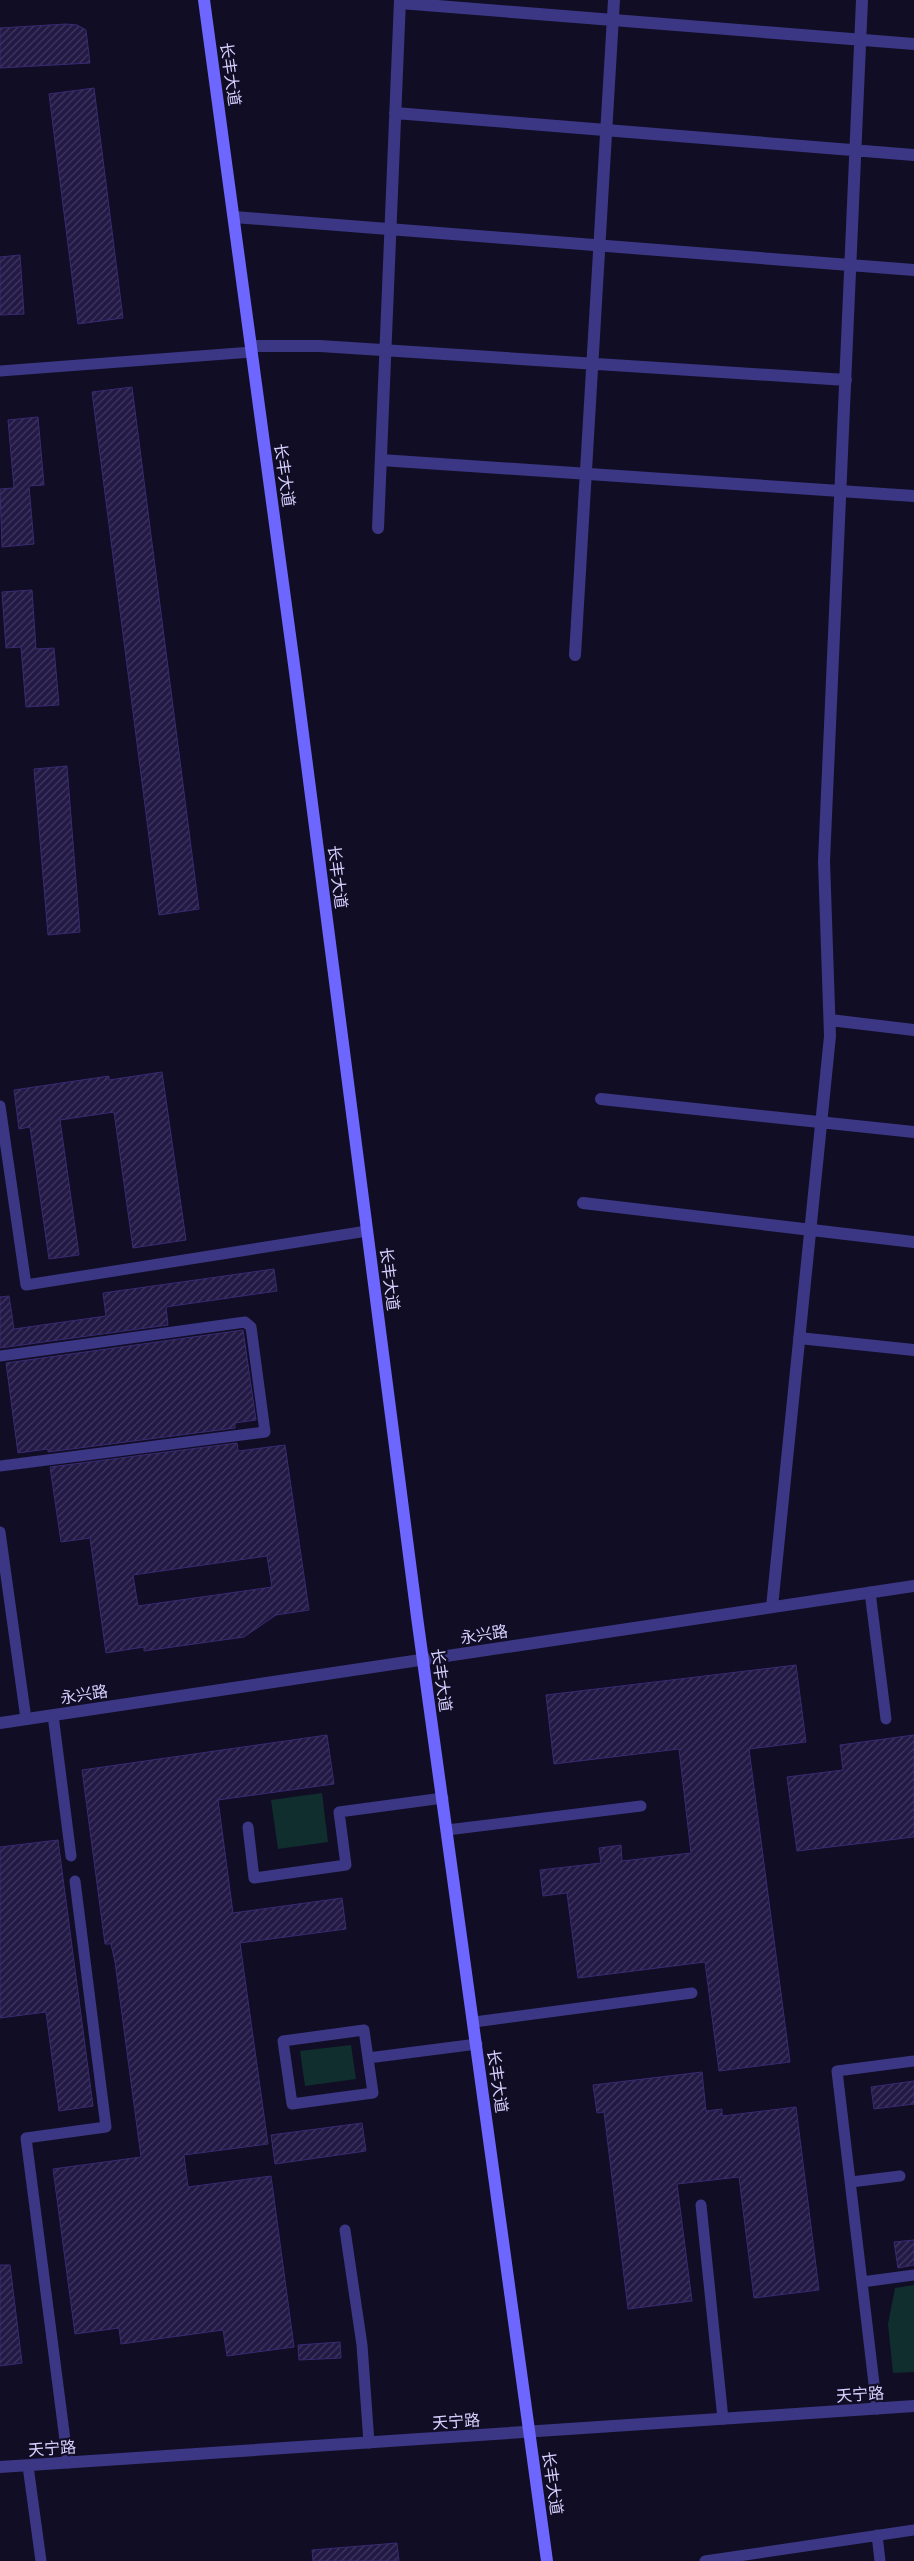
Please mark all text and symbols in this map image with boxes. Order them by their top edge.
street label: 长丰大道 [217,41,245,107]
street label: 长丰大道 [271,442,299,508]
street label: 长丰大道 [324,844,352,910]
street label: 长丰大道 [376,1246,404,1312]
street label: 永兴路 [459,1620,509,1648]
street label: 长丰大道 [428,1647,456,1713]
street label: 永兴路 [59,1680,109,1708]
street label: 长丰大道 [484,2048,512,2114]
street label: 天宁路 [835,2382,885,2406]
street label: 天宁路 [431,2409,481,2433]
street label: 天宁路 [27,2436,77,2460]
street label: 长丰大道 [539,2450,567,2516]

